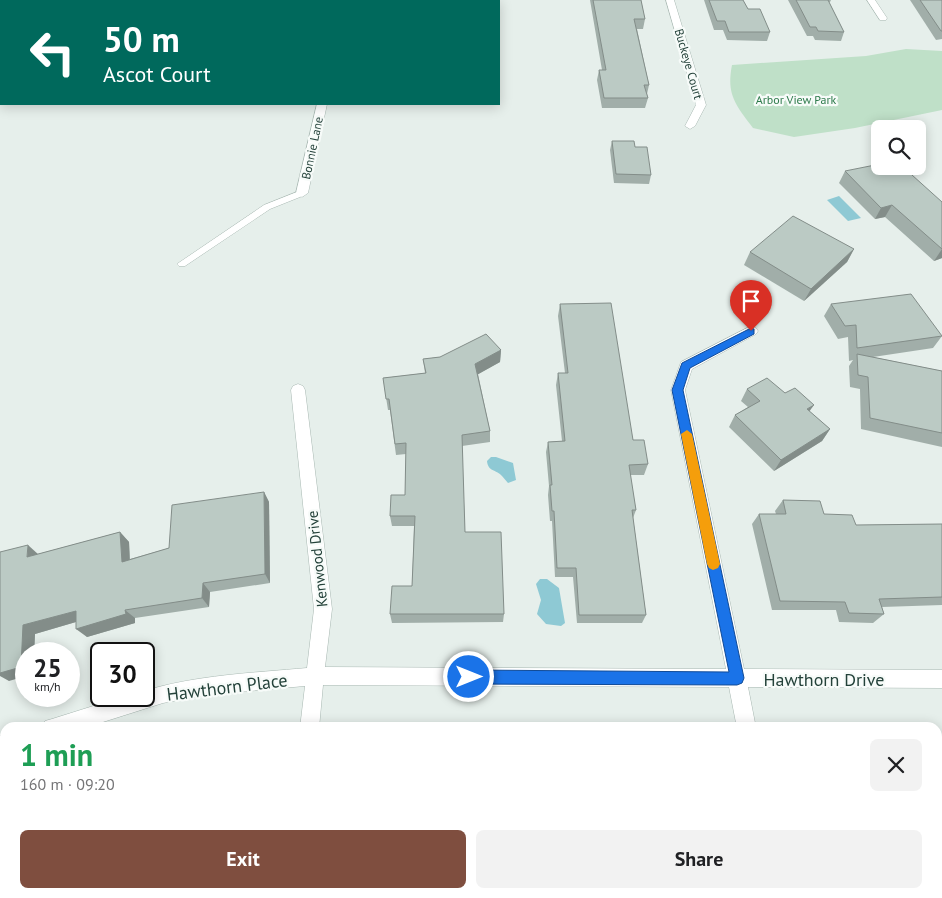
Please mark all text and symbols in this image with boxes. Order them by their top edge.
text: 50 m [103,16,180,62]
icon: left [20,20,85,85]
street label: Buckeye Court [672,27,706,101]
text: Ascot Court [103,60,211,88]
park label: Arbor View Park [756,92,837,107]
street label: Bonnie Lane [298,115,326,181]
map controls [871,120,926,175]
button: search [871,120,926,175]
pin [730,280,772,331]
icon: arrive [737,287,765,315]
street label: Kenwood Drive [302,510,332,608]
speed limit sign: 30 [90,642,155,707]
position arrow [442,650,494,702]
text: 25 [33,652,62,684]
street label: Hawthorn Place [165,668,289,706]
street label: Hawthorn Drive [764,668,884,691]
text: km/h [34,679,61,694]
text: 1 min [20,735,93,774]
button: close [870,739,922,791]
text: 160 m · 09:20 [20,774,115,794]
button: Exit [20,830,466,888]
button: Share [476,830,922,888]

